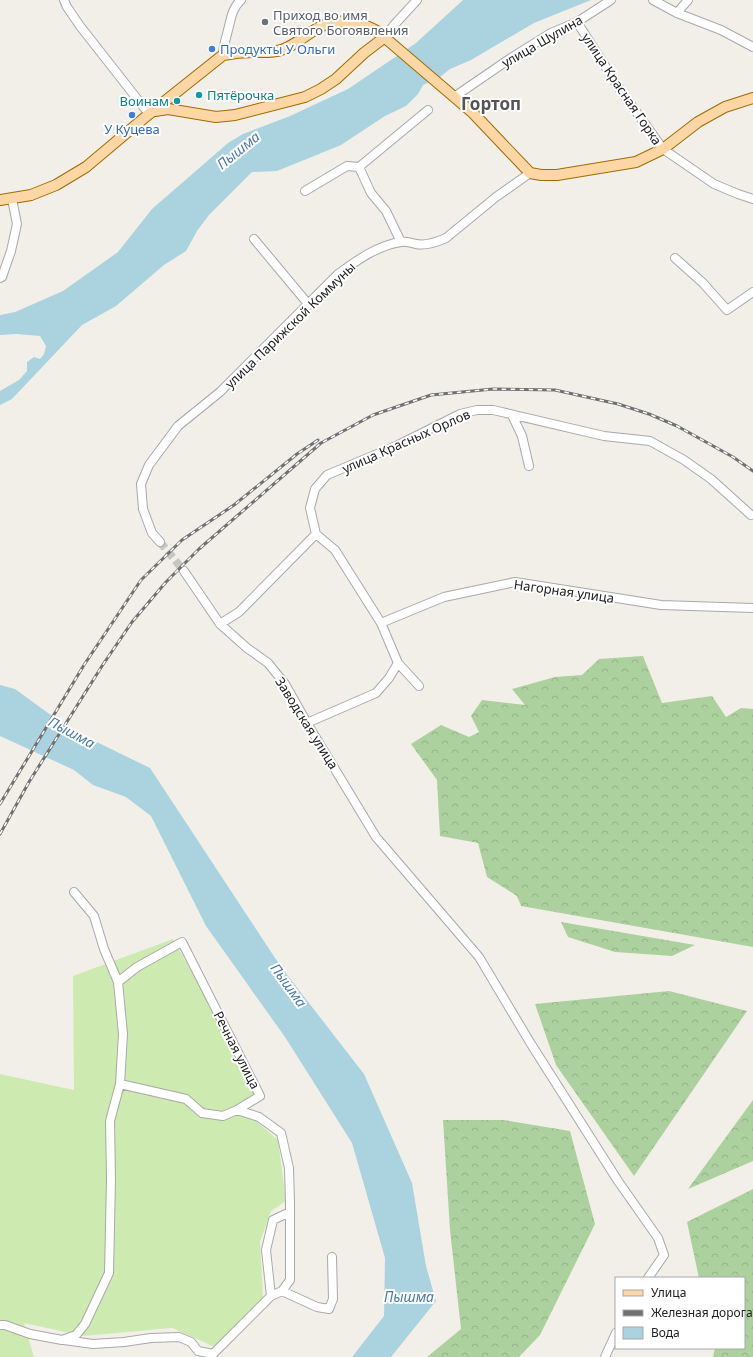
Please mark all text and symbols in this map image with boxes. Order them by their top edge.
place label: Приход во имя Святого Богоявления [273,6,409,39]
street label: улица Шулина [498,11,586,71]
marker: Приход во имя Святого Богоявления [260,17,270,27]
street label: улица Красная Горка [578,29,666,149]
place label: Продукты У Ольги [220,40,335,58]
marker: Продукты У Ольги [207,44,217,54]
place label: Пятёрочка [207,86,274,104]
marker: Пятёрочка [194,90,204,100]
place label: Воинам [120,92,169,110]
district label: Гортоп [461,92,521,115]
marker: Воинам [172,96,182,106]
marker: У Куцева [127,110,137,120]
place label: У Куцева [104,120,160,138]
water label: Пышма [213,127,263,173]
street label: улица Парижской Коммуны [221,258,359,392]
street label: улица Красных Орлов [339,405,473,477]
street label: Нагорная улица [513,575,615,607]
street label: Заводская улица [271,673,343,773]
water label: Пышма [45,712,99,752]
water label: Пышма [267,959,311,1011]
street label: Речная улица [210,1008,264,1092]
legend [615,1277,745,1349]
text: Улица [651,1284,686,1301]
water label: Пышма [384,1287,434,1306]
text: Железная дорога [651,1304,753,1321]
text: Вода [651,1324,680,1341]

